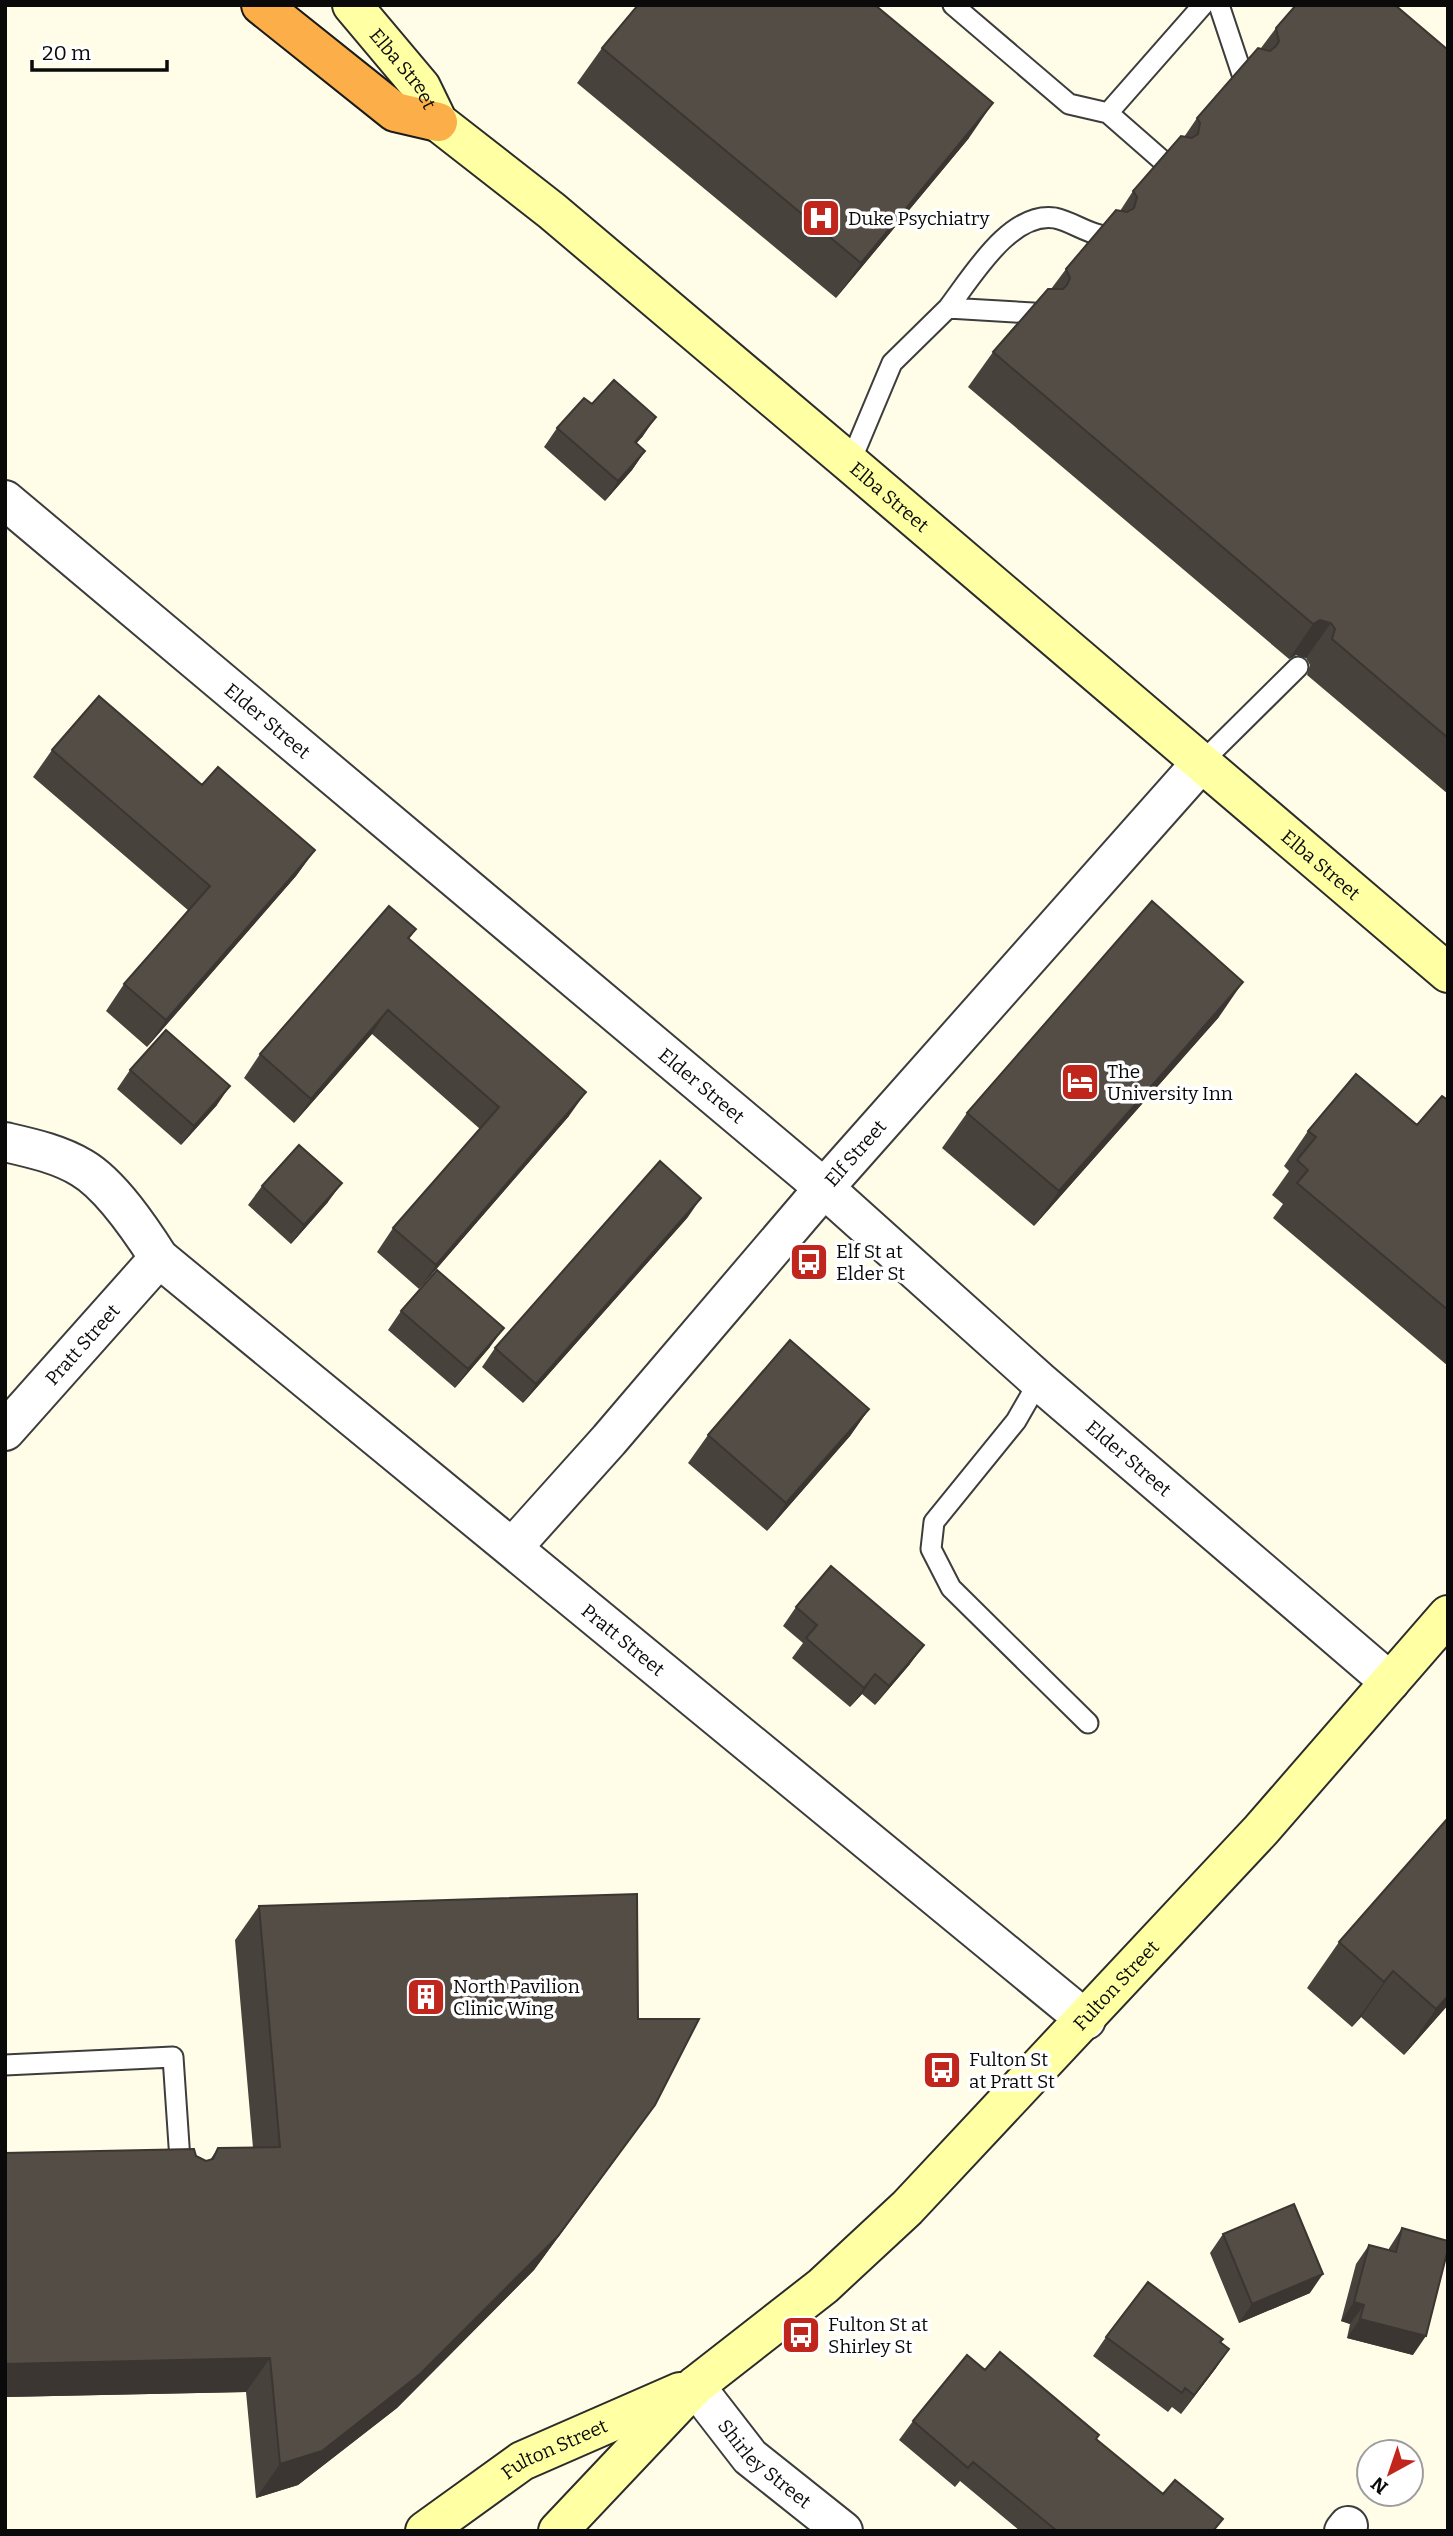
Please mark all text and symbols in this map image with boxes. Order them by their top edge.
street label: Elba Street [365,24,441,113]
scale bar [32,28,166,72]
text: 20 m [42,40,91,66]
hospital icon: Duke Psychiatry [800,197,842,239]
place label: Duke Psychiatry [848,207,990,230]
street label: Elba Street [845,457,933,537]
street label: Elder Street [220,678,315,764]
street label: Elba Street [1277,825,1365,905]
street label: Elder Street [654,1043,749,1128]
place label: The University Inn [1107,1060,1233,1105]
hotel icon: The University Inn [1059,1061,1101,1103]
street label: Elf Street [820,1115,891,1191]
place label: Elf St at Elder St [836,1240,905,1285]
bus stop icon: Elf St at Elder St [788,1241,830,1283]
street label: Pratt Street [40,1299,125,1390]
street label: Elder Street [1081,1416,1176,1501]
street label: Pratt Street [577,1599,669,1681]
street label: Fulton Street [1069,1936,1164,2035]
place label: North Pavilion Clinic Wing [453,1975,580,2020]
building icon: North Pavilion Clinic Wing [405,1976,447,2018]
place label: Fulton St at Pratt St [969,2048,1055,2093]
bus stop icon: Fulton St at Pratt St [921,2049,963,2091]
place label: Fulton St at Shirley St [828,2313,928,2358]
bus stop icon: Fulton St at Shirley St [780,2314,822,2356]
street label: Fulton Street [497,2414,611,2484]
street label: Shirley Street [713,2415,816,2513]
north arrow [1355,2438,1425,2508]
text: N [1366,2472,1392,2499]

